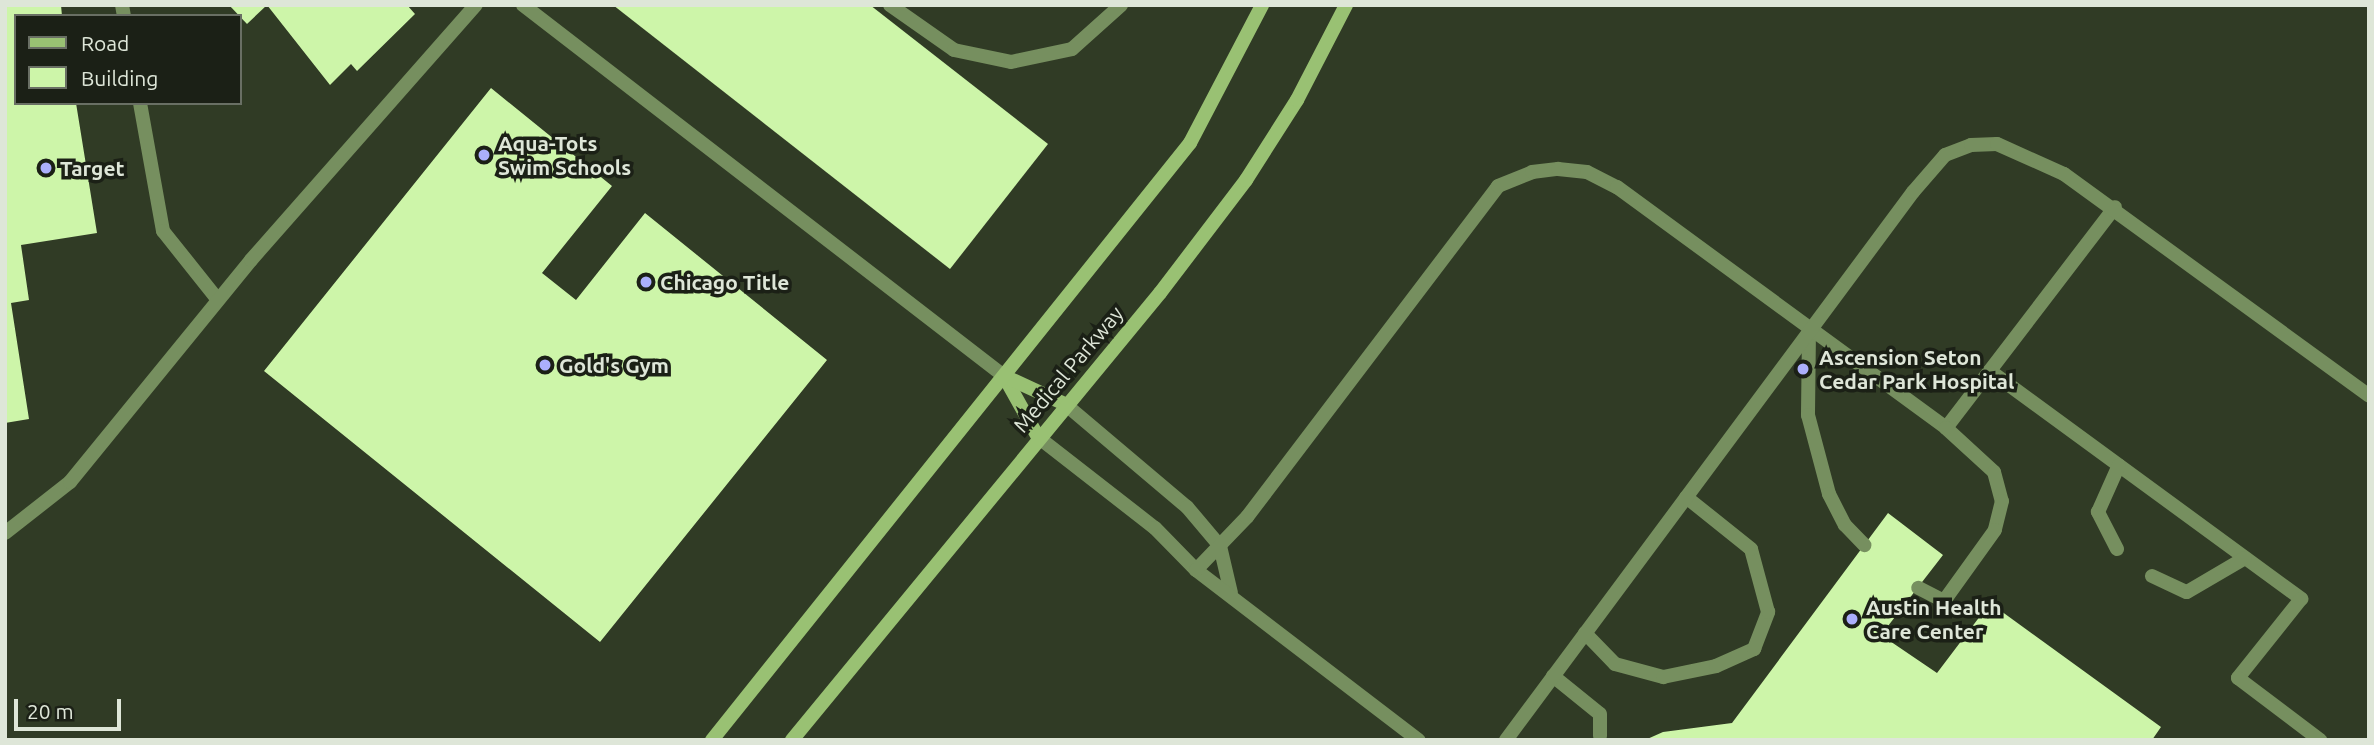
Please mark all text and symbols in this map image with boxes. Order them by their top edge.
legend [14,14,242,105]
text: Road [81,31,129,55]
text: Building [81,66,158,90]
place label: Aqua-Tots Swim Schools [498,130,631,180]
marker: Aqua-Tots Swim Schools [476,147,492,163]
place label: Target [60,155,125,181]
marker: Target [38,160,54,176]
place label: Chicago Title [660,269,789,295]
marker: Chicago Title [638,274,654,290]
street label: Medical Parkway [1008,301,1128,437]
place label: Ascension Seton Cedar Park Hospital [1819,344,2014,394]
place label: Gold's Gym [559,352,669,378]
marker: Gold's Gym [537,357,553,373]
marker: Ascension Seton Cedar Park Hospital [1793,359,1813,379]
place label: Austin Health Care Center [1866,594,2002,644]
marker: Austin Health Care Center [1844,611,1860,627]
scale bar [18,686,124,730]
text: 20 m [27,699,74,723]

